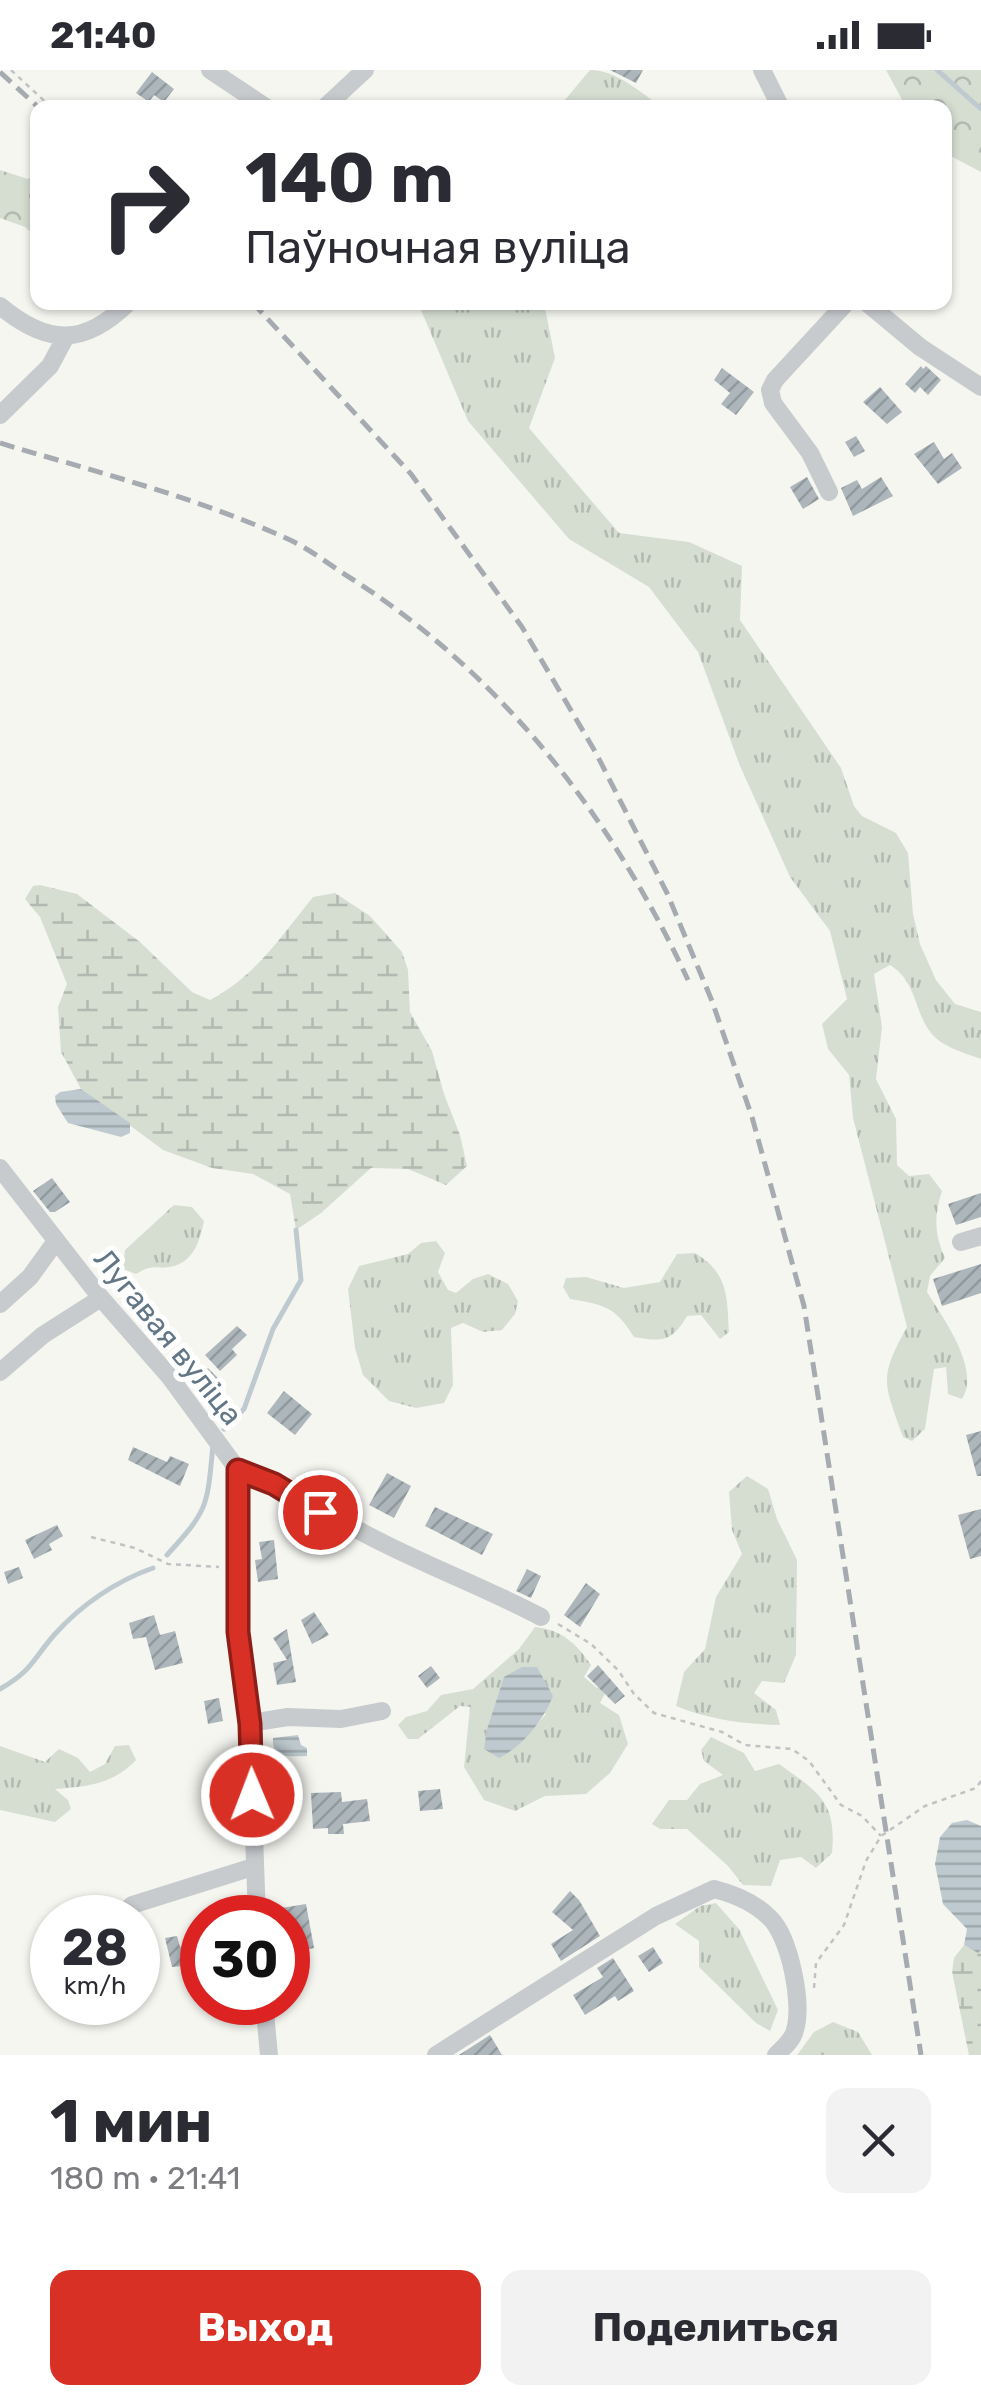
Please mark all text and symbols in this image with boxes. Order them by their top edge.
text: 21:40 [50,12,156,58]
text: 140 m [245,137,454,220]
icon: right [80,140,210,270]
text: Паўночная вуліца [245,221,631,274]
street label: Лугавая вуліца [86,1242,250,1432]
pin [278,1470,363,1555]
icon: arrive [293,1485,348,1540]
position arrow [200,1743,304,1847]
speed limit sign: 30 [180,1895,310,2025]
text: 28 [62,1918,128,1978]
text: km/h [64,1971,126,2000]
text: 1 мин [50,2086,213,2157]
button: close [826,2088,931,2193]
text: 180 m · 21:41 [50,2159,241,2197]
button: Выход [50,2270,481,2385]
button: Поделиться [501,2270,931,2385]

